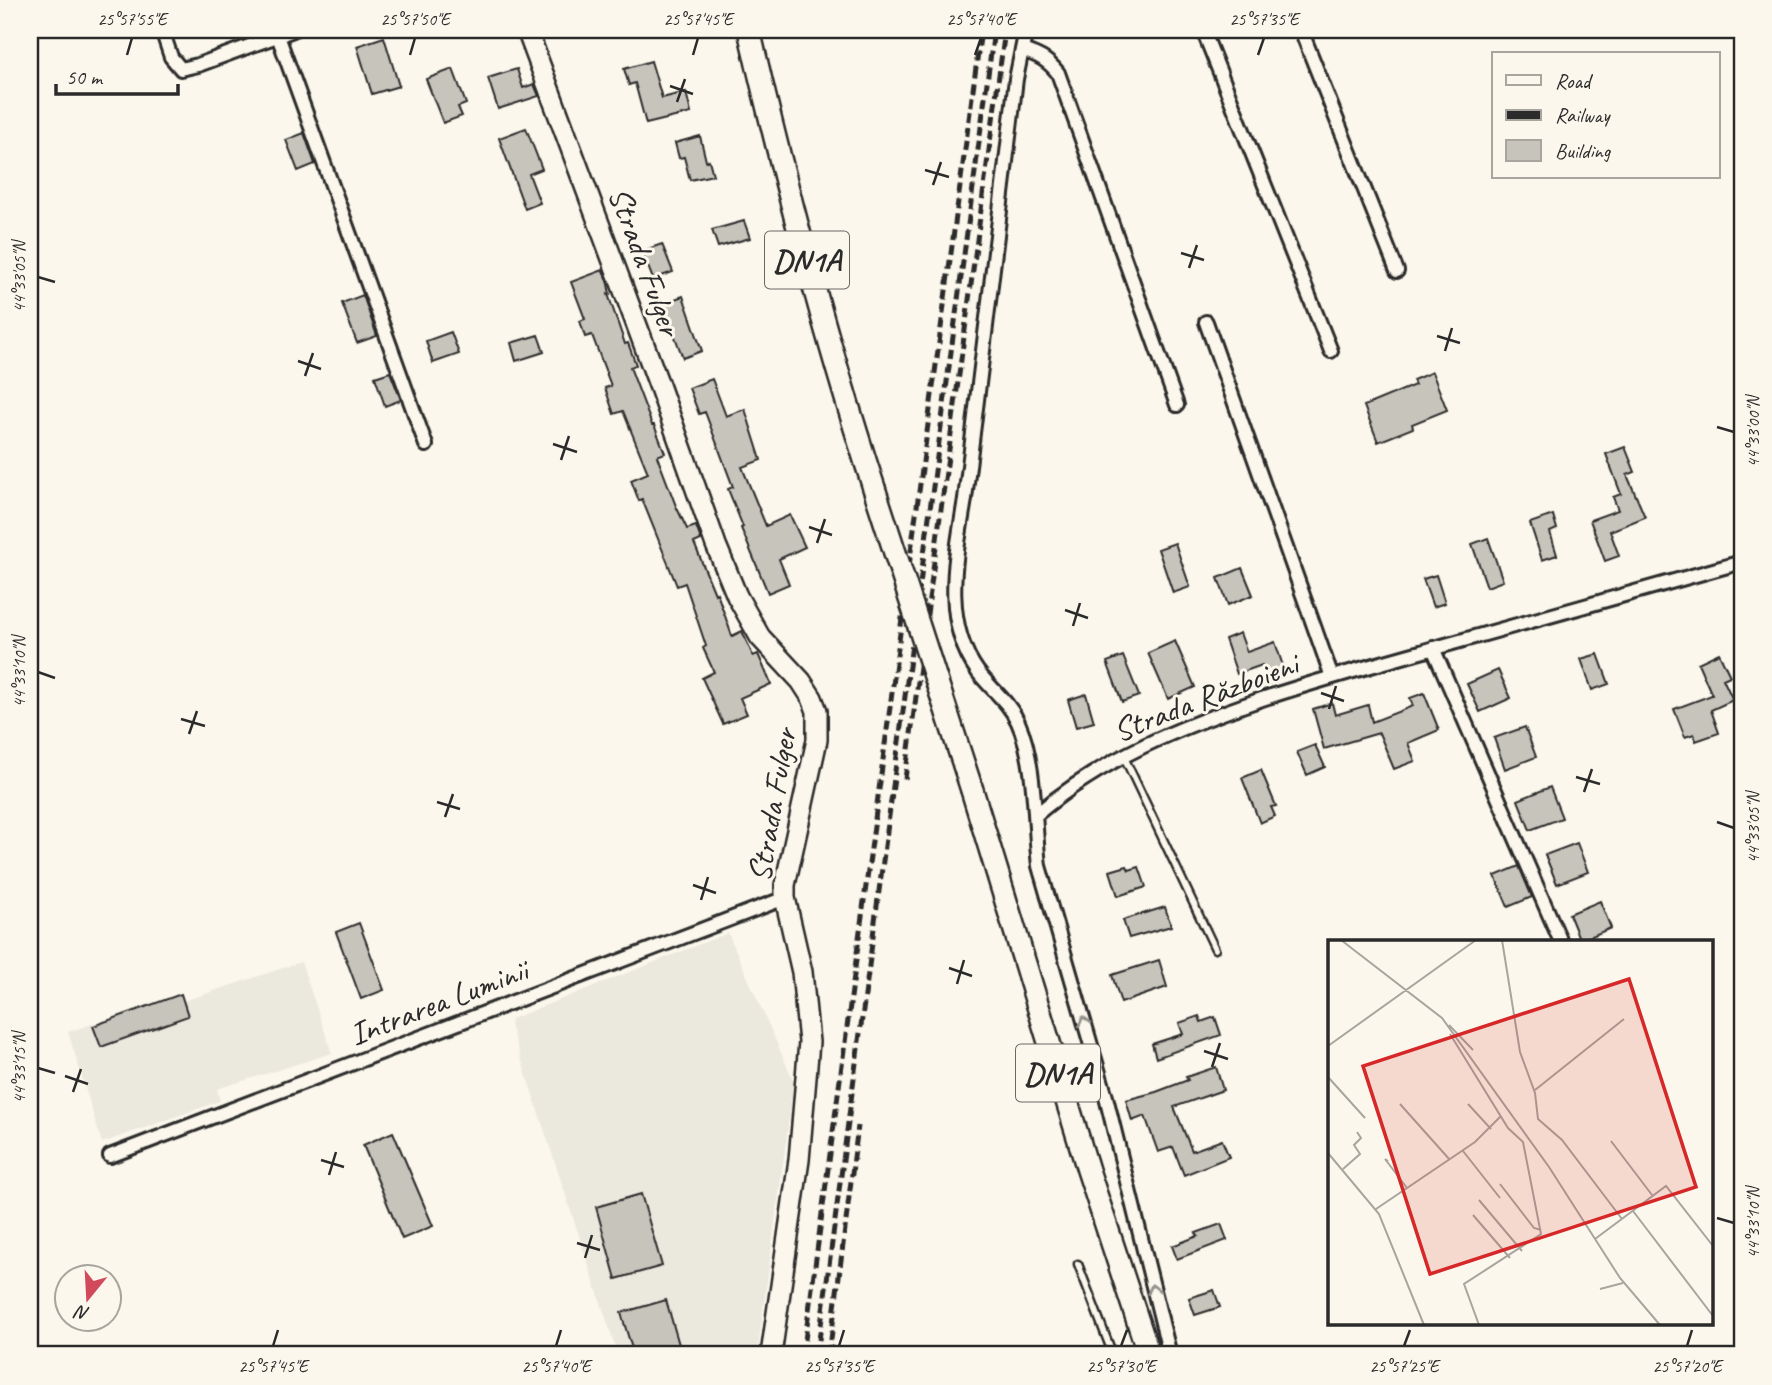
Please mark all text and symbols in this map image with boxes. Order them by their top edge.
text: 25°57'55"E [97,8,169,30]
text: 25°57'50"E [380,8,452,30]
text: 25°57'45"E [663,8,735,30]
text: 25°57'40"E [946,8,1018,30]
text: 25°57'35"E [1229,8,1301,30]
scale bar [56,52,178,96]
legend [1492,52,1720,178]
text: 50 m [66,64,104,90]
text: Road [1555,68,1594,94]
text: Railway [1555,102,1611,128]
text: Building [1555,138,1612,164]
street label: Strada Fulger [599,181,692,344]
road number: DN1A [765,232,849,288]
text: 44°33'05"N [8,238,30,312]
text: 44°33'00"N [1742,393,1764,467]
text: 44°33'10"N [8,633,30,707]
street label: Strada Războieni [1107,641,1307,751]
street label: Strada Fulger [738,722,807,885]
text: 44°33'05"N [1742,789,1764,863]
inset map [1328,940,1712,1326]
street label: Intrarea Luminii [343,947,537,1055]
one-way arrow [1078,1016,1092,1028]
text: 44°33'15"N [8,1029,30,1103]
road number: DN1A [1016,1044,1100,1102]
text: 44°33'10"N [1742,1184,1764,1258]
north arrow [52,1262,122,1332]
one-way arrow [1147,1283,1161,1295]
text: N [71,1299,92,1326]
text: 25°57'45"E [238,1355,310,1377]
text: 25°57'40"E [521,1355,593,1377]
text: 25°57'35"E [804,1355,876,1377]
text: 25°57'30"E [1086,1355,1158,1377]
text: 25°57'25"E [1369,1355,1441,1377]
text: 25°57'20"E [1652,1355,1724,1377]

